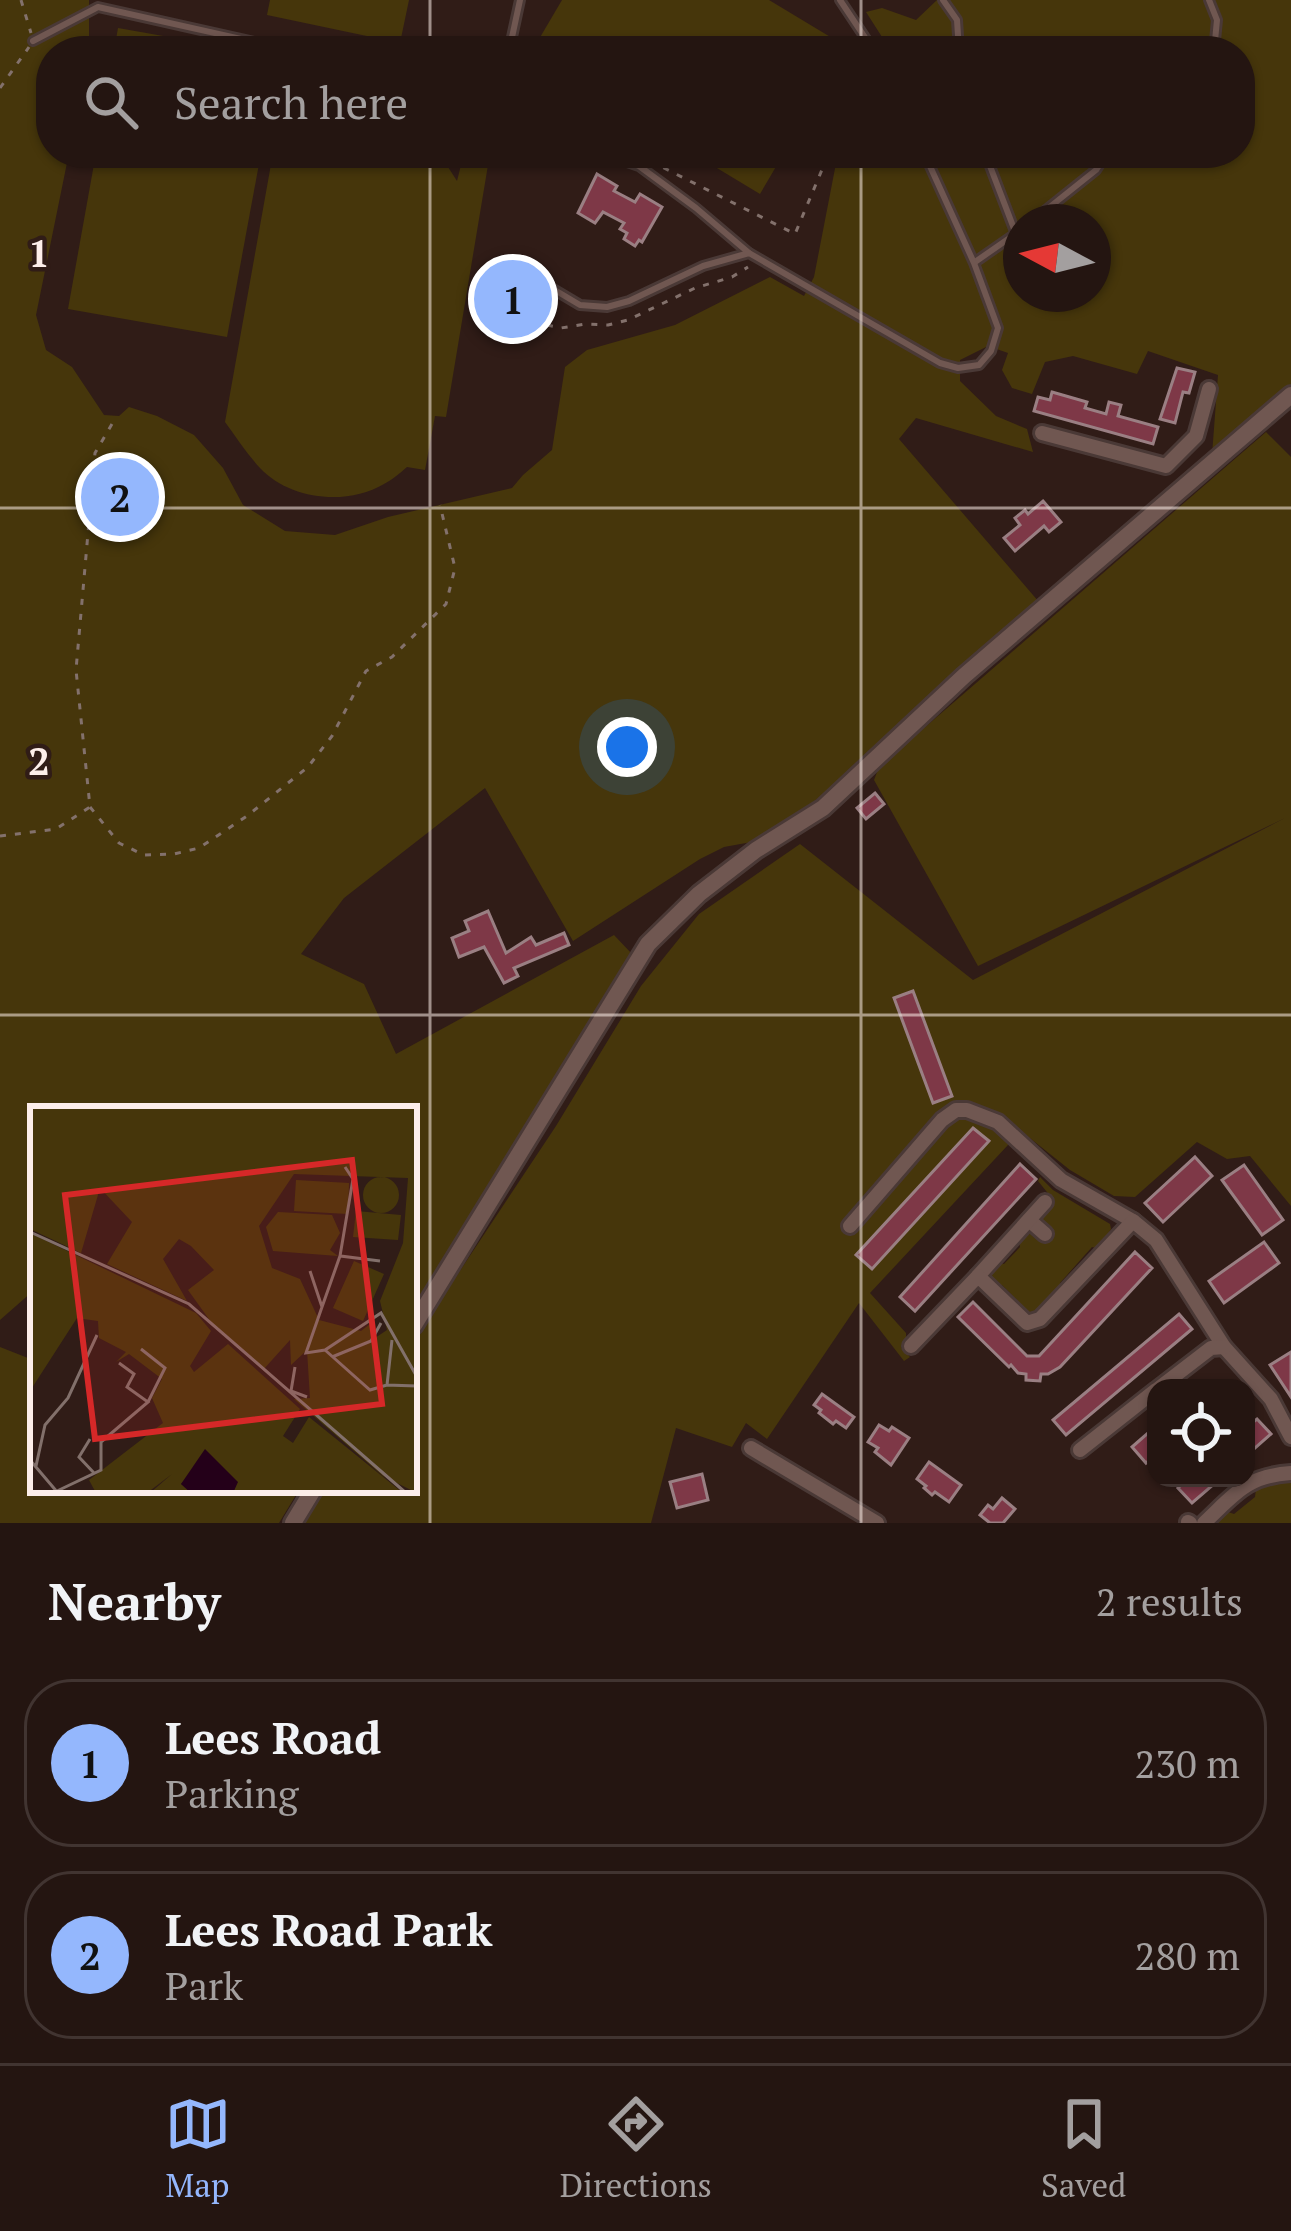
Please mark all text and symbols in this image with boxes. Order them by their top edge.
search box [36,36,1255,168]
icon: search [78,69,144,135]
text: Search here [174,72,408,132]
north arrow [1003,204,1111,312]
text: 1 [28,226,50,278]
pin: 1 [474,254,552,344]
pin: 2 [81,452,159,542]
your location [597,717,657,777]
text: 2 [28,734,50,786]
inset map [30,1106,417,1493]
map controls [1147,1379,1255,1487]
button: locate [1147,1379,1255,1487]
text: Nearby [48,1567,221,1635]
text: 2 results [1096,1575,1243,1627]
text: Lees Road [165,1707,381,1767]
text: 1 [79,1737,101,1789]
text: 230 m [1135,1737,1240,1789]
text: Parking [165,1767,298,1819]
text: Lees Road Park [165,1899,492,1959]
text: 2 [79,1929,101,1981]
text: 280 m [1135,1929,1240,1981]
text: Park [165,1959,243,2011]
tab: Map [165,2091,231,2206]
tab: Directions [560,2091,712,2206]
tab: Saved [1041,2091,1126,2206]

